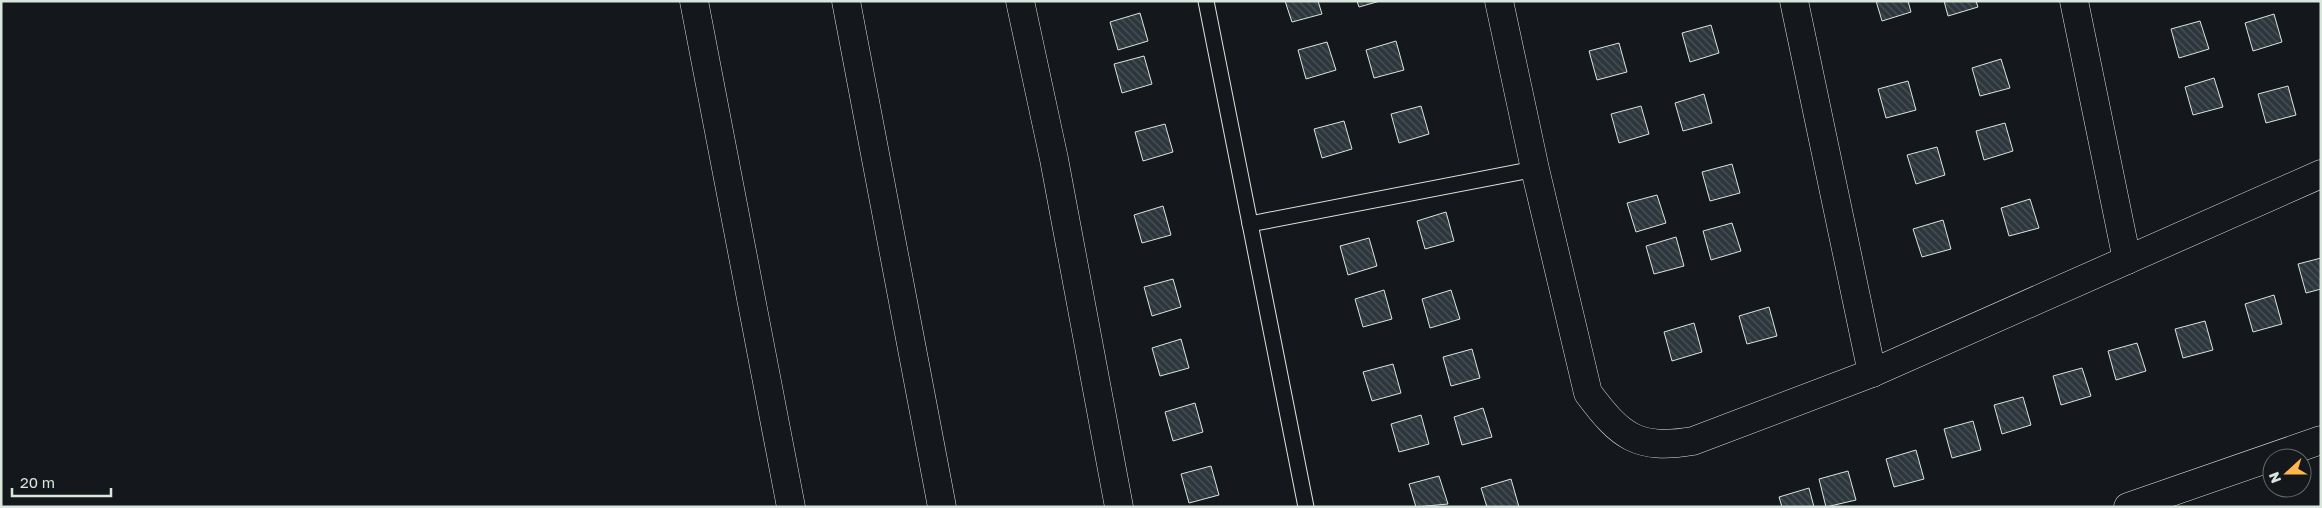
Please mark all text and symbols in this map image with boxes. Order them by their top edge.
north arrow [2262,448,2312,498]
scale bar [12,466,111,498]
text: N [2265,470,2284,486]
text: 20 m [20,473,55,491]

